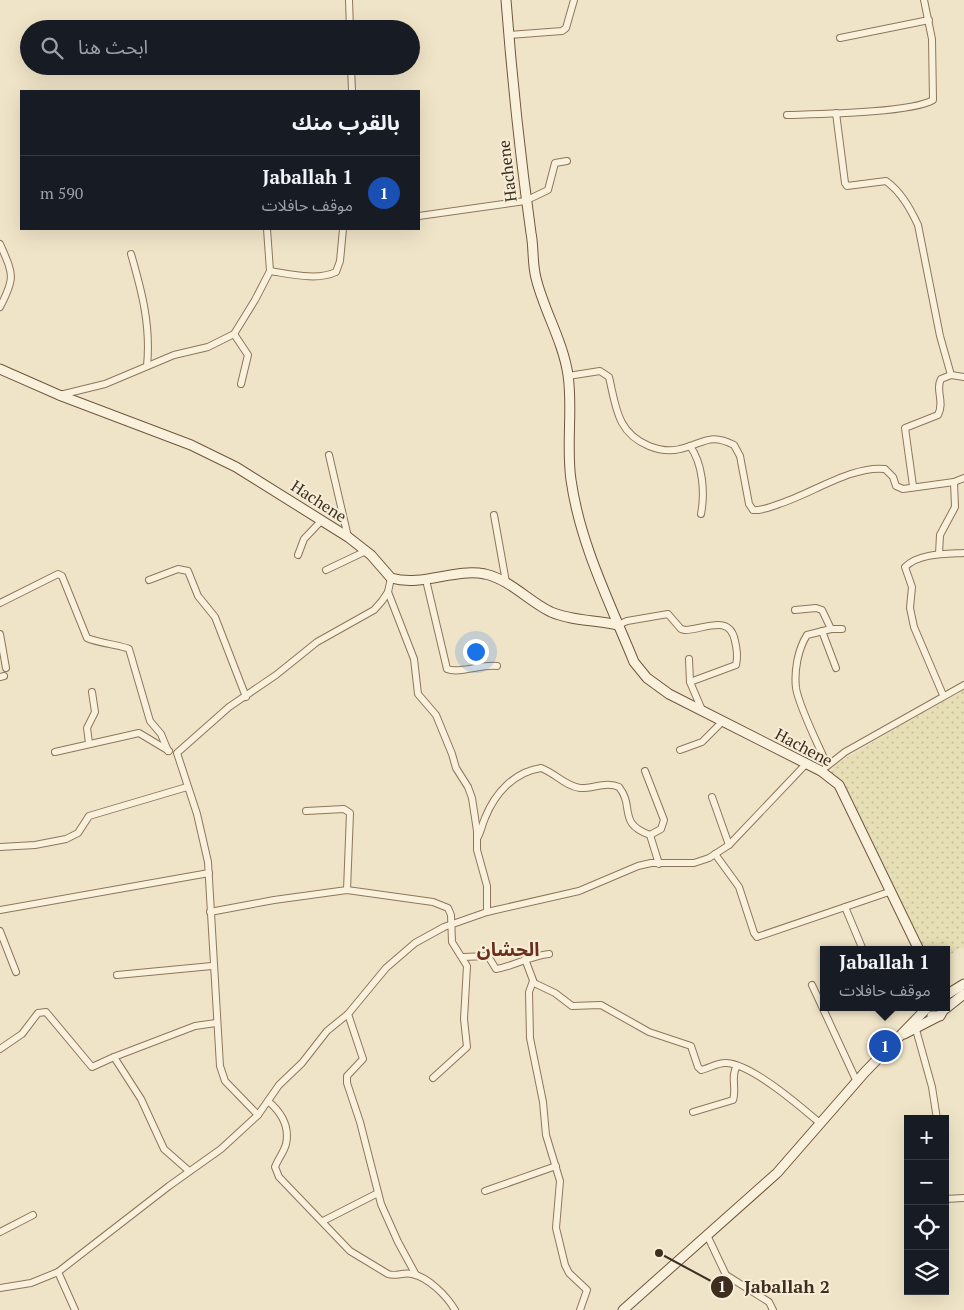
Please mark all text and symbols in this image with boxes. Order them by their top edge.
search box [20,20,420,75]
icon: search [38,34,66,62]
text: ابحث هنا [78,34,148,59]
text: بالقرب منك [292,108,400,136]
street label: Hachene [492,139,522,203]
text: Jaballah 1 [263,164,353,189]
text: 590 m [40,182,83,204]
text: 1 [379,182,389,204]
text: موقف حافلات [262,194,353,216]
street label: Hachene [287,475,351,527]
your location [463,639,489,665]
street label: Hachene [771,723,837,771]
district label: الحشان [477,936,539,961]
popup [820,946,950,1011]
text: Jaballah 1 [839,949,930,974]
text: موقف حافلات [839,979,931,1001]
pin: 1 [869,1027,901,1065]
map controls [904,1115,949,1295]
button: + [904,1115,949,1160]
button: − [904,1160,949,1205]
button: locate [904,1205,949,1250]
button: layers [904,1250,949,1295]
callout: Jaballah 2 [710,1270,840,1303]
text: Jaballah 2 [744,1274,830,1298]
text: 1 [718,1276,726,1296]

